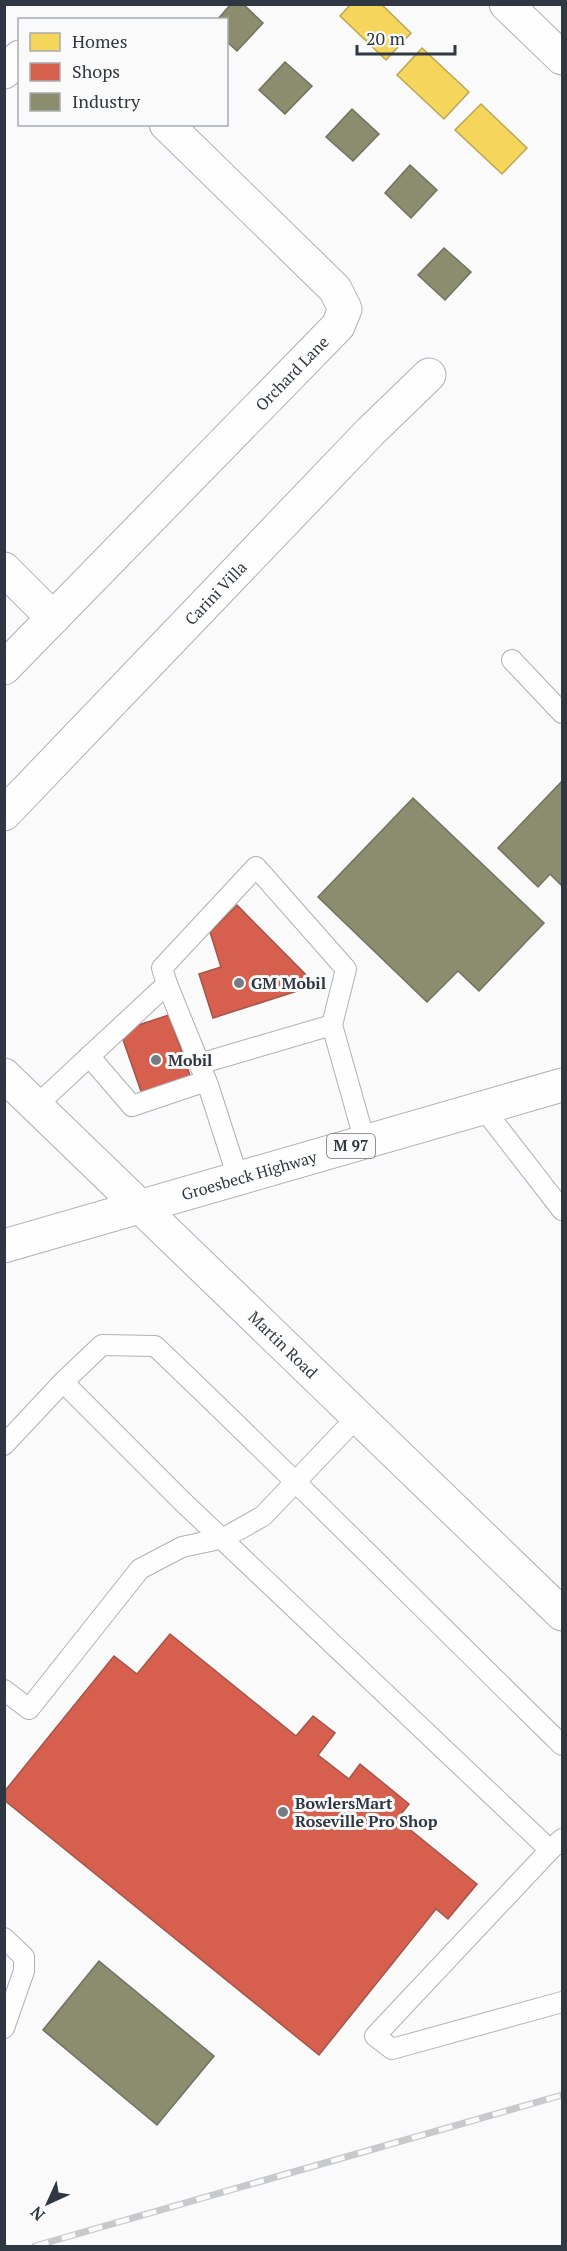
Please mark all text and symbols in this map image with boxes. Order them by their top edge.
legend [18,18,228,126]
scale bar [357,18,454,56]
text: 20 m [366,26,406,50]
text: Homes [72,29,127,53]
text: Shops [72,59,120,83]
text: Industry [72,89,141,113]
street label: Orchard Lane [250,331,333,415]
street label: Carini Villa [180,556,252,630]
place label: GM Mobil [251,972,326,994]
marker: GM Mobil [232,976,246,990]
place label: Mobil [168,1049,212,1071]
marker: Mobil [149,1053,163,1067]
road number: M 97 [327,1134,375,1158]
street label: Groesbeck Highway [179,1145,320,1205]
street label: Martin Road [244,1306,322,1383]
place label: BowlersMart Roseville Pro Shop [295,1792,438,1832]
marker: BowlersMart Roseville Pro Shop [276,1805,290,1819]
north arrow [18,2173,78,2233]
text: N [25,2202,49,2226]

